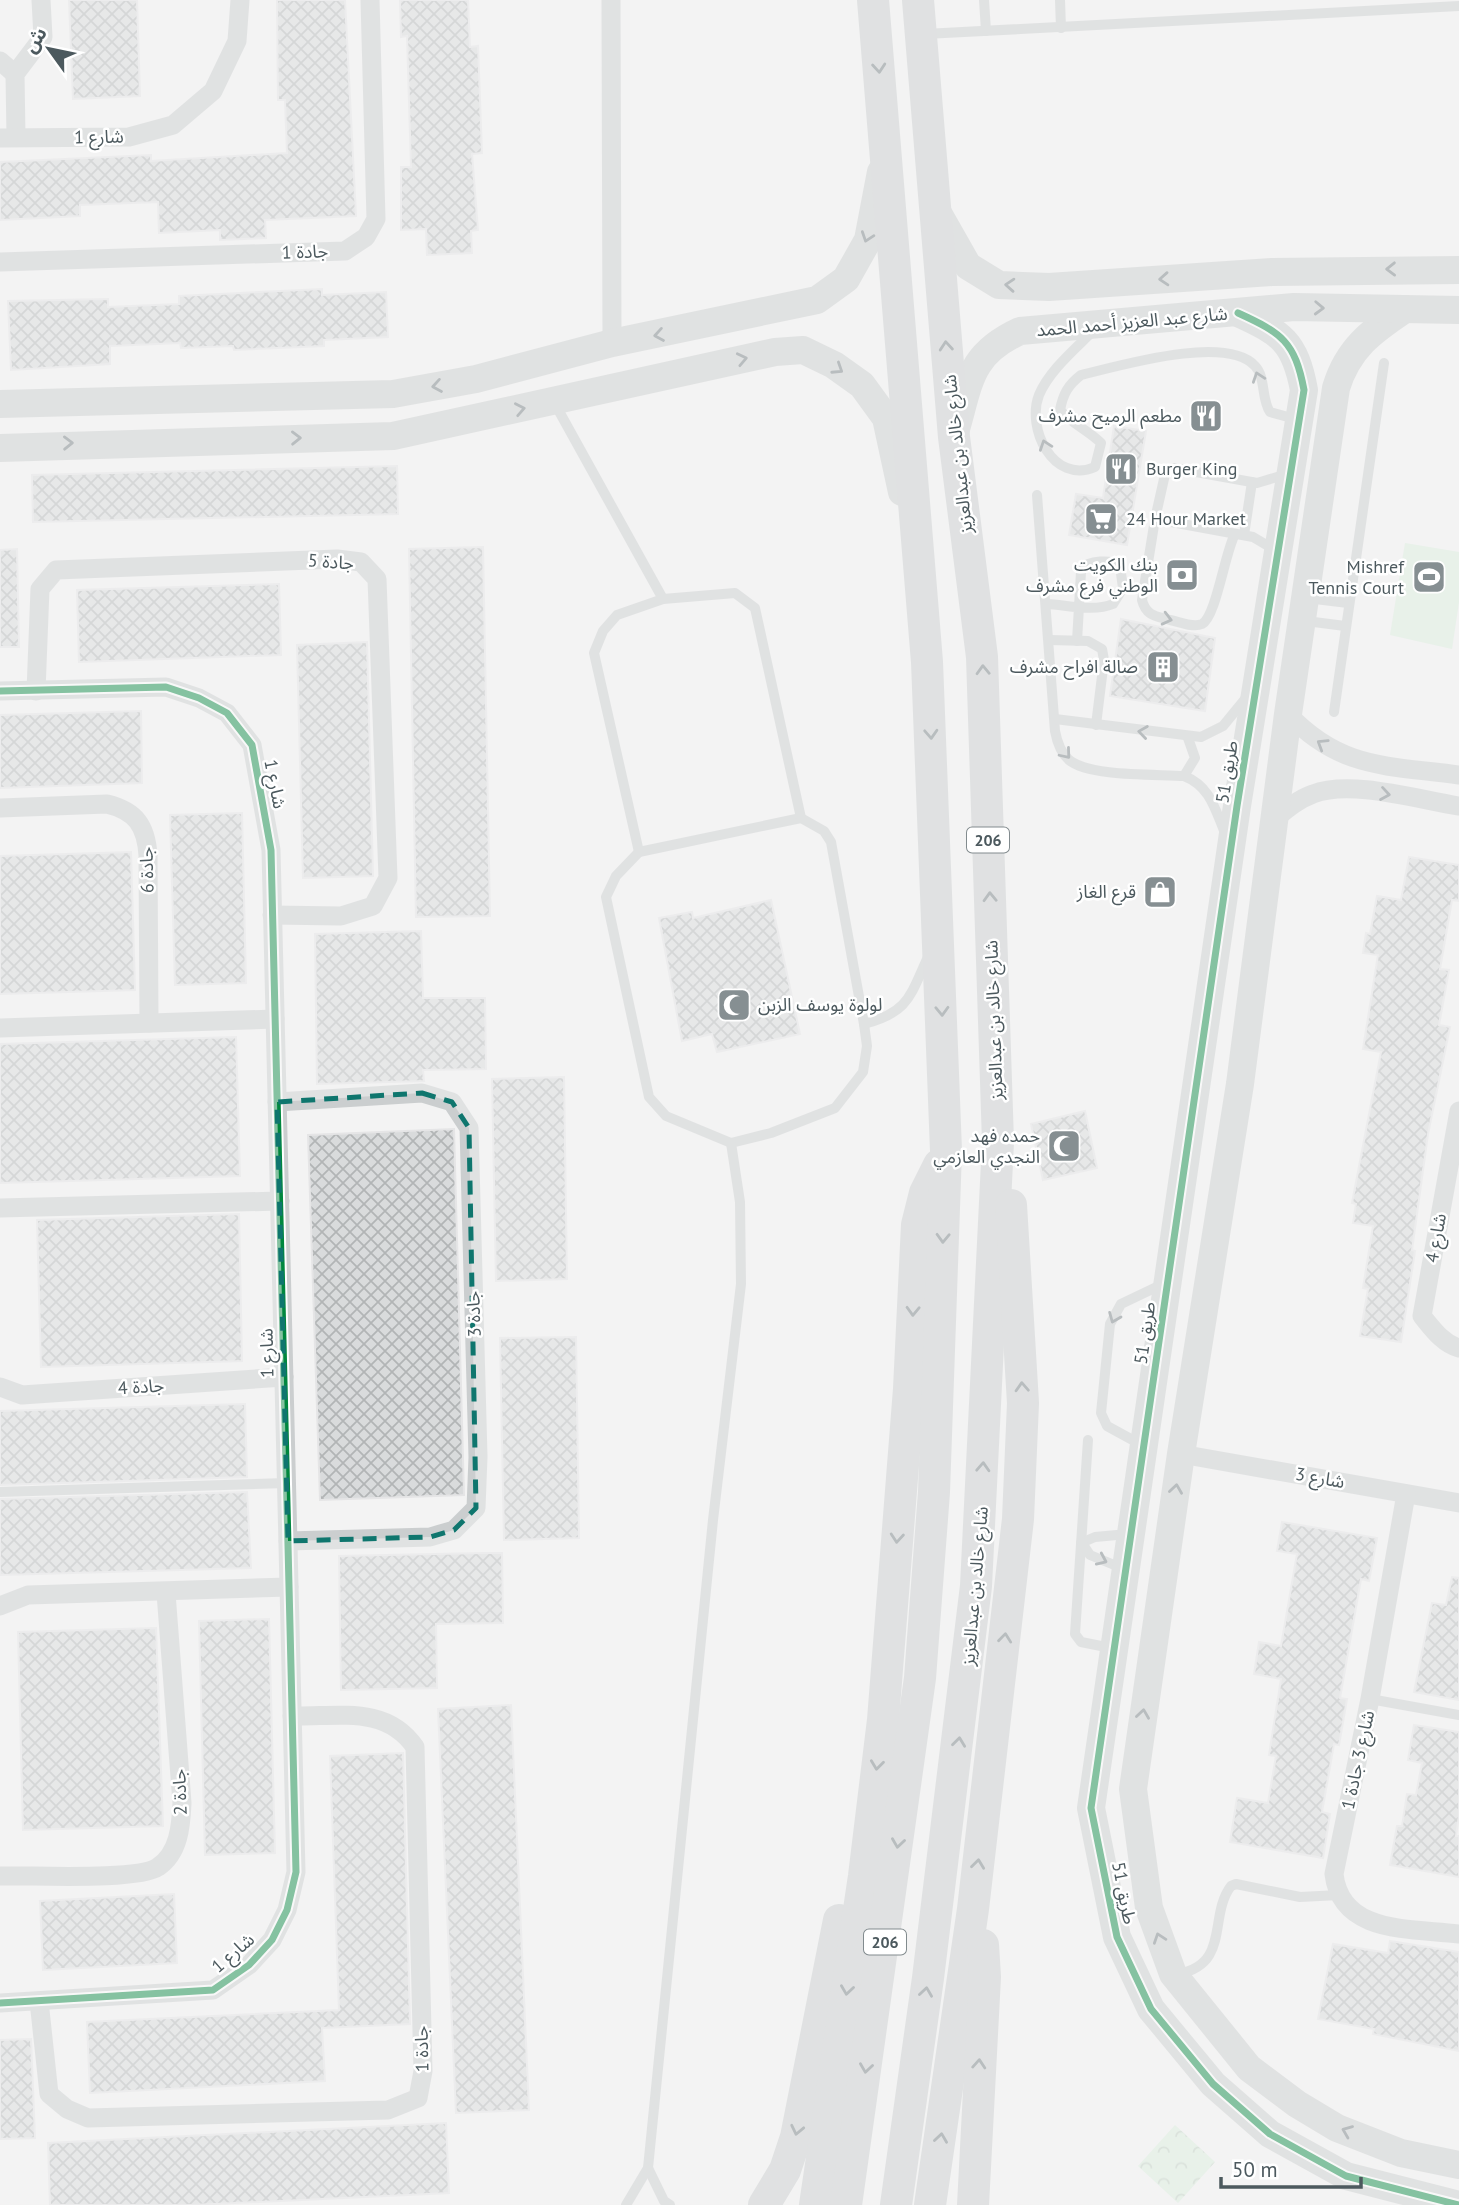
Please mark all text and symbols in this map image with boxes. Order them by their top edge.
north arrow [14,14,84,84]
text: ش [18,22,52,57]
one-way arrow [871,63,886,74]
street label: شارع 1 [74,125,124,151]
one-way arrow [861,231,875,243]
street label: جادة 1 [281,239,329,264]
one-way arrow [1385,261,1396,277]
one-way arrow [1158,271,1169,286]
one-way arrow [1004,278,1015,293]
one-way arrow [1314,300,1325,316]
street label: شارع عبد العزيز أحمد الحمد [1035,302,1229,344]
one-way arrow [653,327,665,342]
one-way arrow [939,341,954,352]
one-way arrow [736,353,748,368]
one-way arrow [830,360,843,373]
one-way arrow [1252,371,1267,383]
street label: شارع خالد بن عبدالعزيز [938,373,980,536]
one-way arrow [431,378,443,393]
restaurant icon: مطعم الرميح مشرف [1187,397,1225,435]
one-way arrow [514,403,526,418]
place label: مطعم الرميح مشرف [1038,404,1182,429]
one-way arrow [291,430,301,446]
one-way arrow [63,436,74,451]
one-way arrow [1038,440,1053,452]
restaurant icon: Burger King [1102,450,1140,488]
place label: Burger King [1146,457,1237,480]
supermarket icon: 24 Hour Market [1082,500,1120,538]
place label: 24 Hour Market [1126,507,1246,530]
street label: جادة 5 [307,548,355,575]
place label: بنك الكويت الوطني فرع مشرف [1026,553,1158,600]
place label: Mishref Tennis Court [1309,555,1405,599]
bank icon: بنك الكويت الوطني فرع مشرف [1163,556,1201,594]
sports icon: Mishref Tennis Court [1410,558,1448,596]
one-way arrow [1161,611,1173,625]
building icon: صالة افراح مشرف [1144,648,1182,686]
place label: صالة افراح مشرف [1010,655,1138,680]
one-way arrow [975,664,990,675]
one-way arrow [1137,725,1149,740]
one-way arrow [923,729,938,740]
street label: طريق 51 [1210,739,1243,805]
one-way arrow [1317,740,1330,753]
one-way arrow [1057,746,1070,758]
street label: شارع 1 [257,757,292,811]
one-way arrow [1379,787,1391,802]
road number: 206 [967,828,1009,852]
street label: جادة 6 [135,847,158,893]
shop icon: قرع الغاز [1141,873,1179,911]
place label: قرع الغاز [1076,880,1136,906]
one-way arrow [983,891,998,902]
street label: شارع خالد بن عبدالعزيز [979,940,1011,1101]
mosque icon: لولوة يوسف الزبن [715,986,753,1024]
place label: لولوة يوسف الزبن [758,993,883,1016]
one-way arrow [934,1005,949,1016]
place label: حمده فهد النجدي العازمي [933,1124,1040,1170]
mosque icon: حمده فهد النجدي العازمي [1045,1127,1083,1165]
street label: شارع 4 [1420,1211,1454,1265]
one-way arrow [935,1233,951,1244]
street label: جادة 3 [461,1290,486,1338]
street label: طريق 51 [1129,1300,1160,1366]
one-way arrow [905,1306,920,1317]
one-way arrow [1109,1311,1123,1323]
street label: شارع 1 [255,1328,281,1378]
street label: جادة 4 [117,1373,165,1400]
one-way arrow [1015,1381,1030,1392]
one-way arrow [976,1461,991,1472]
street label: شارع 3 [1293,1462,1347,1496]
one-way arrow [1168,1483,1183,1495]
street label: شارع خالد بن عبدالعزيز [956,1505,996,1668]
one-way arrow [890,1533,905,1544]
one-way arrow [1095,1552,1107,1566]
one-way arrow [997,1632,1012,1643]
one-way arrow [1136,1708,1151,1720]
street label: شارع 3 جادة 1 [1336,1708,1382,1812]
one-way arrow [951,1736,966,1748]
one-way arrow [870,1759,885,1770]
street label: جادة 2 [167,1768,192,1816]
one-way arrow [891,1837,906,1849]
one-way arrow [971,1858,986,1870]
street label: طريق 51 [1107,1860,1142,1926]
street label: شارع 1 [206,1928,261,1980]
road number: 206 [864,1930,906,1954]
one-way arrow [1153,1933,1167,1945]
one-way arrow [840,1984,855,1996]
one-way arrow [919,1986,934,1998]
street label: جادة 1 [410,2026,433,2072]
one-way arrow [971,2058,986,2069]
one-way arrow [859,2062,874,2074]
one-way arrow [791,2124,806,2136]
one-way arrow [1342,2126,1354,2140]
one-way arrow [933,2132,948,2144]
scale bar [1221,2146,1361,2190]
text: 50 m [1232,2156,1278,2183]

